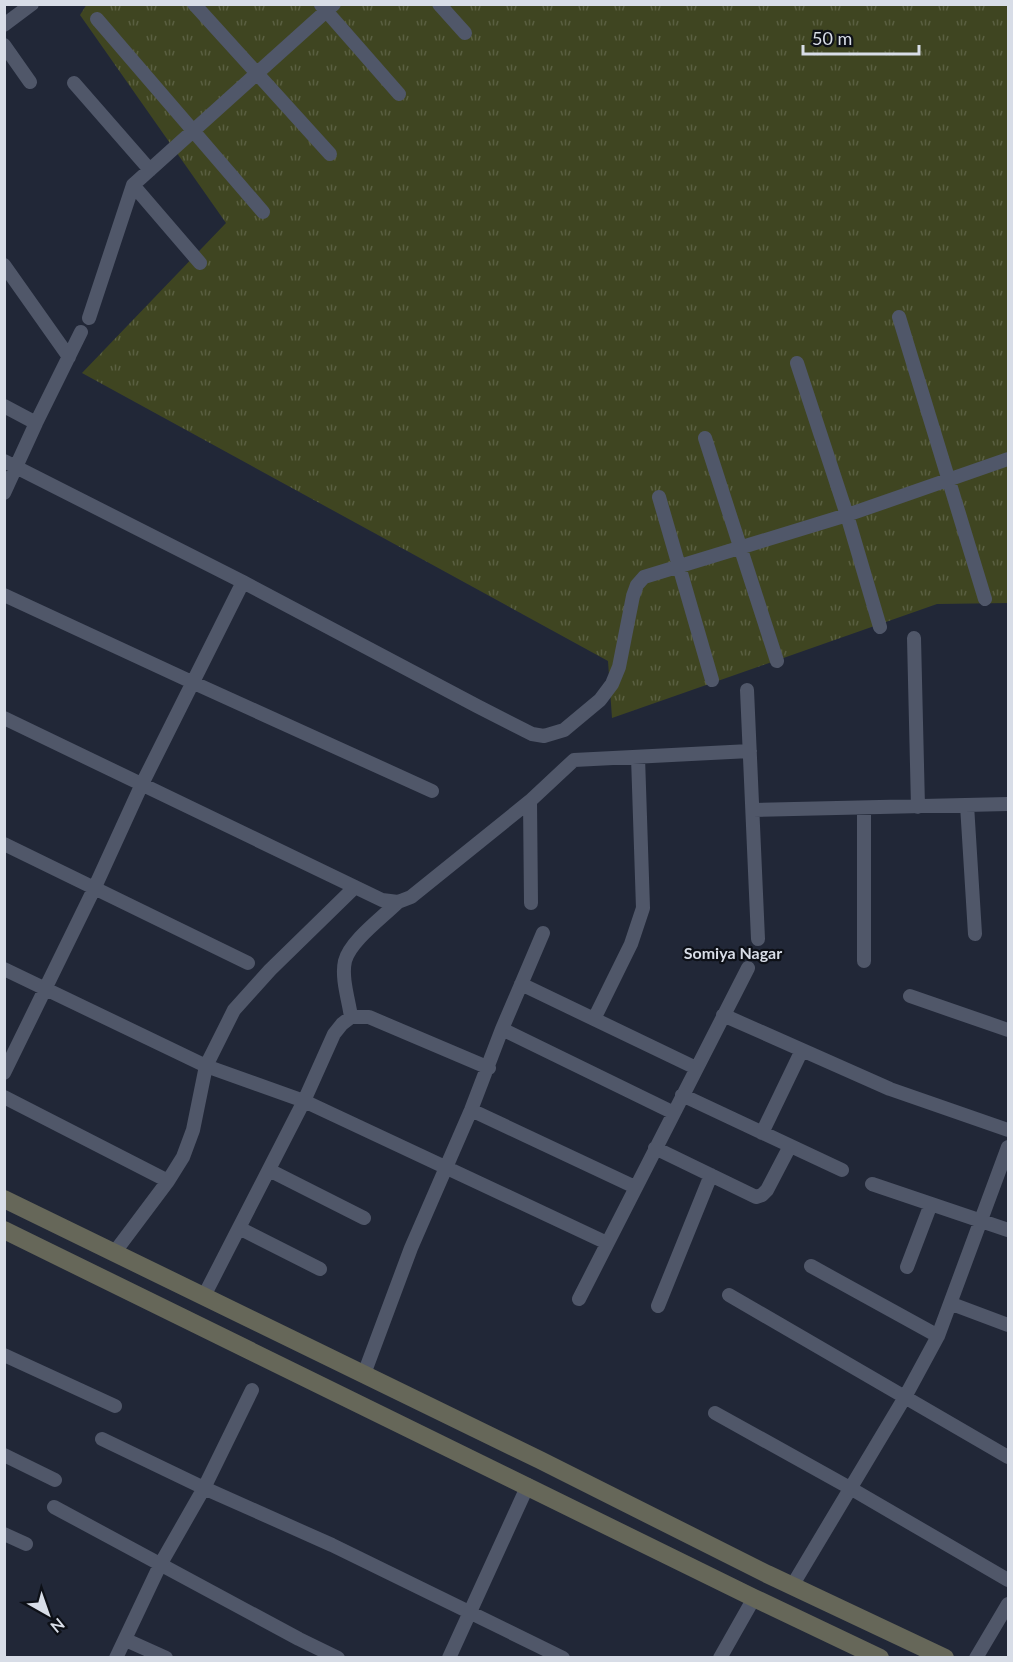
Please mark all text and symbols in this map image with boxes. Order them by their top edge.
scale bar [803,18,918,56]
text: 50 m [812,27,852,49]
district label: Somiya Nagar [684,943,782,962]
north arrow [18,1584,78,1644]
text: N [47,1615,69,1637]

